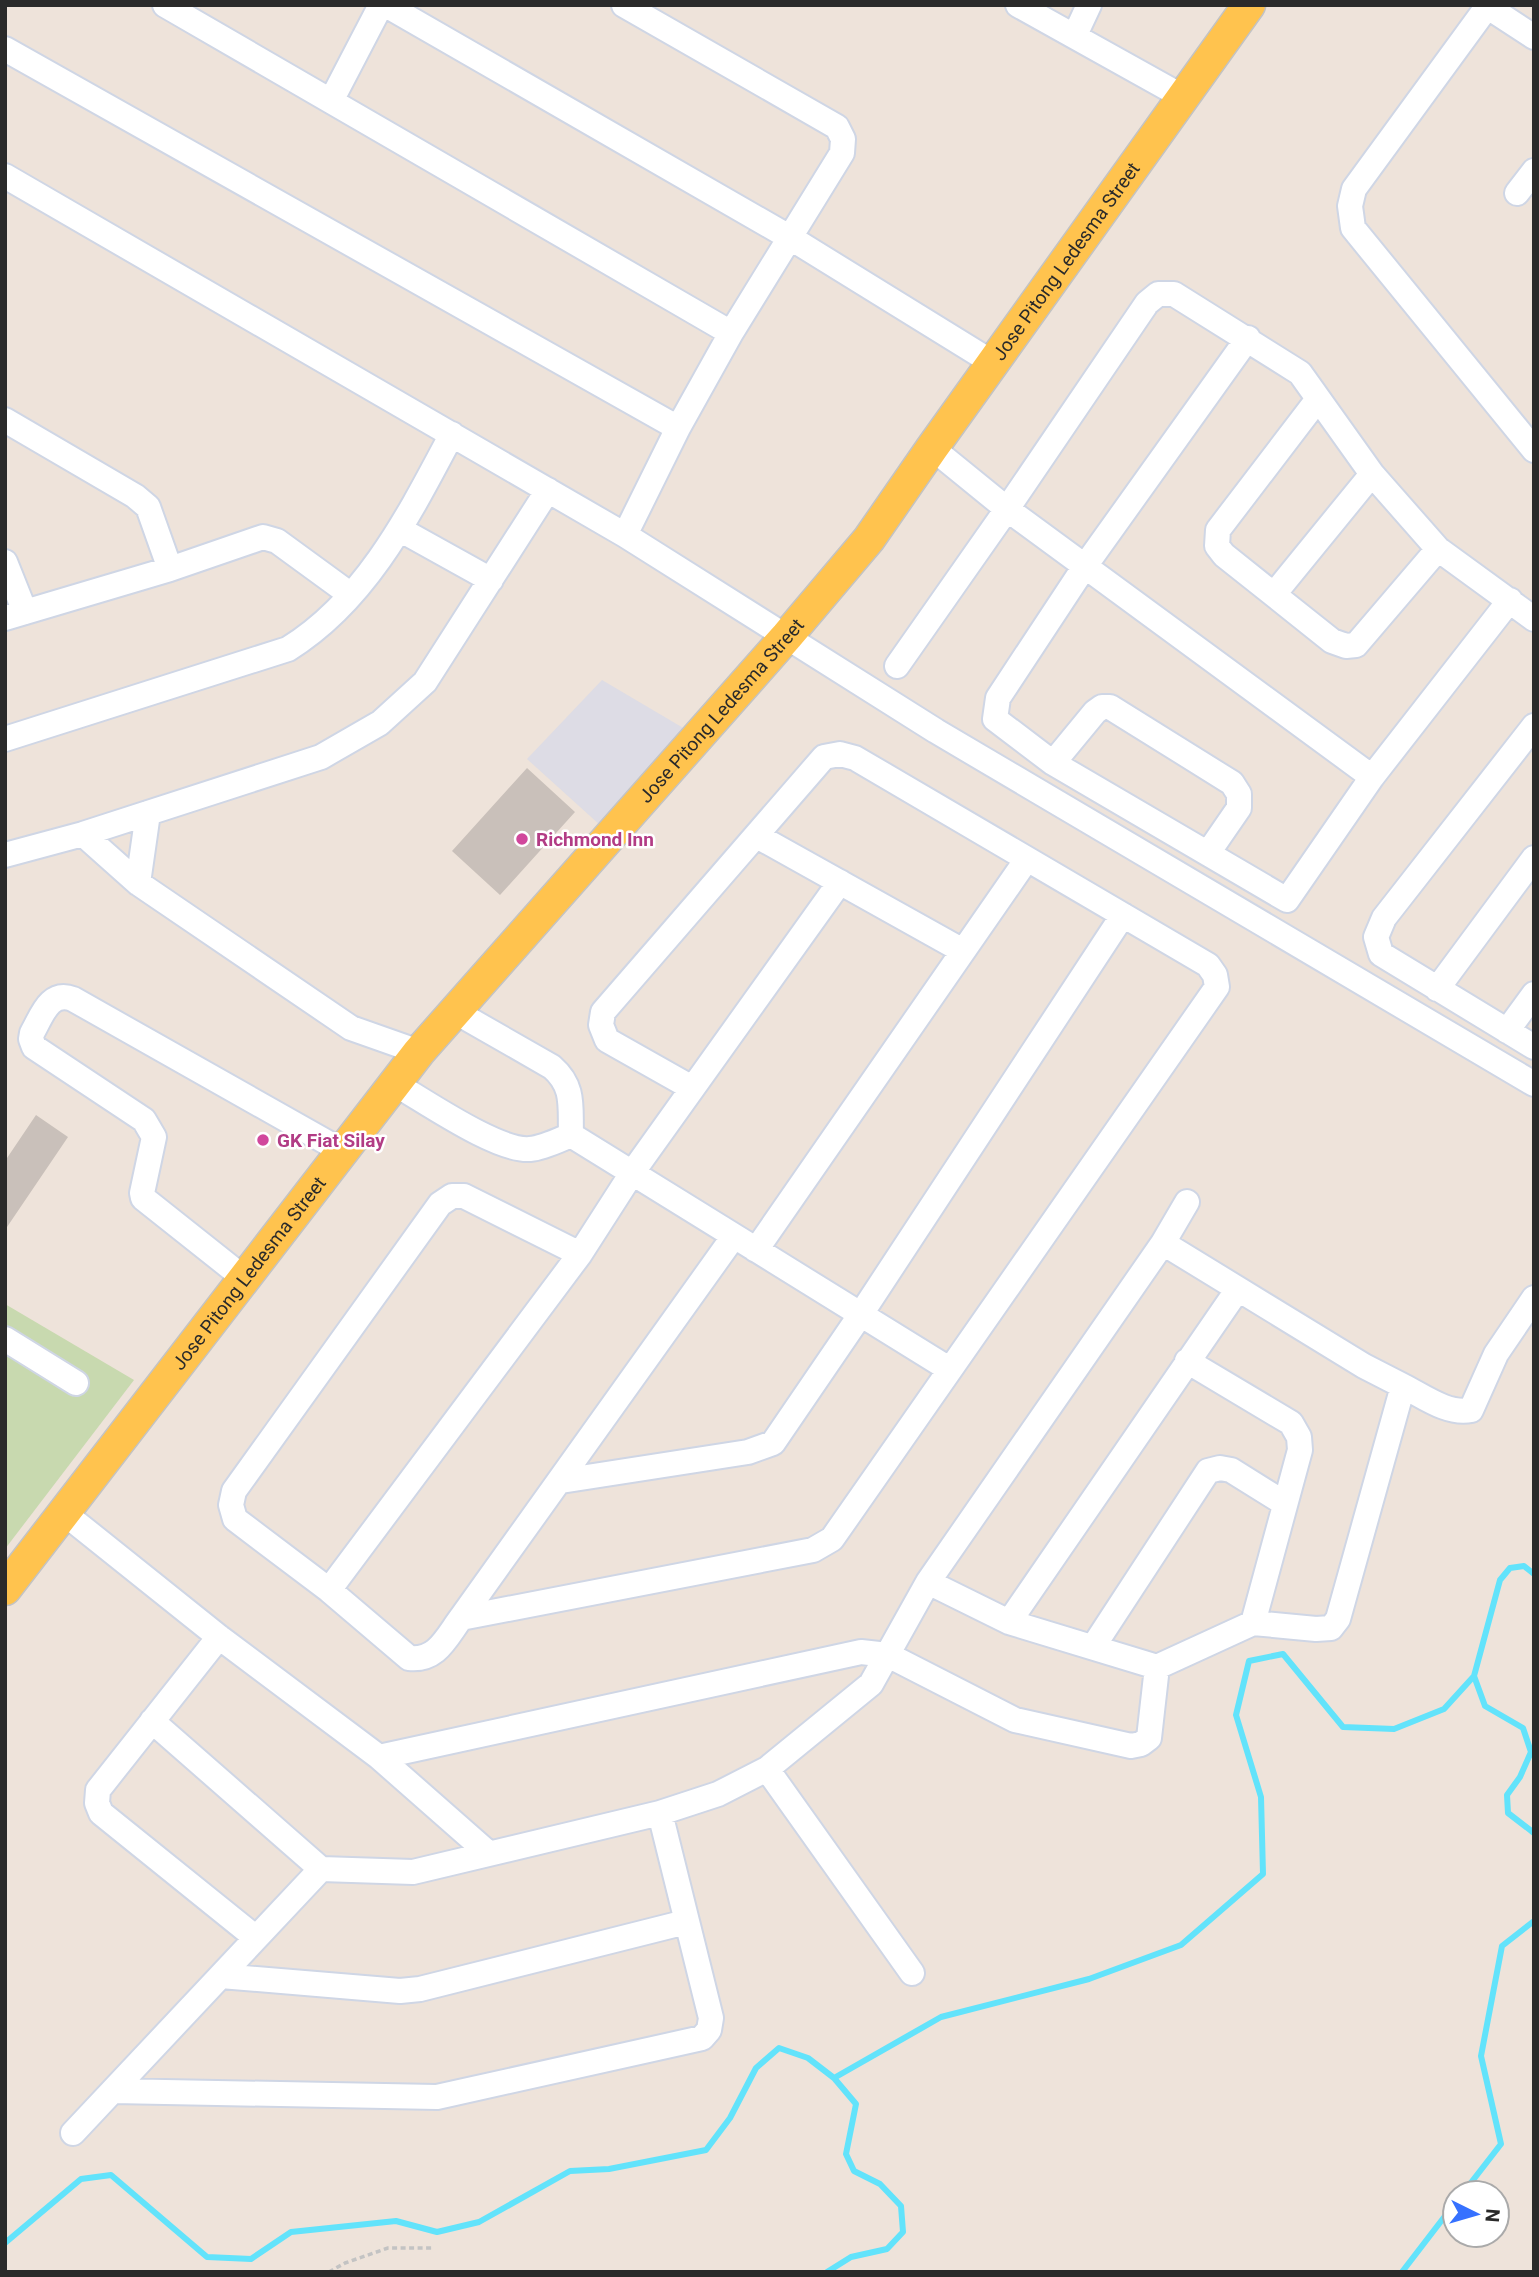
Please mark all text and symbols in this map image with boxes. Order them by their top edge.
street label: Jose Pitong Ledesma Street [988,158,1145,365]
street label: Jose Pitong Ledesma Street [634,614,809,808]
place label: Richmond Inn [536,828,654,851]
marker: Richmond Inn [514,831,530,847]
place label: GK Fiat Silay [277,1129,385,1152]
marker: GK Fiat Silay [255,1132,271,1148]
street label: Jose Pitong Ledesma Street [167,1172,331,1375]
north arrow [1441,2179,1511,2249]
text: N [1480,2208,1504,2223]

